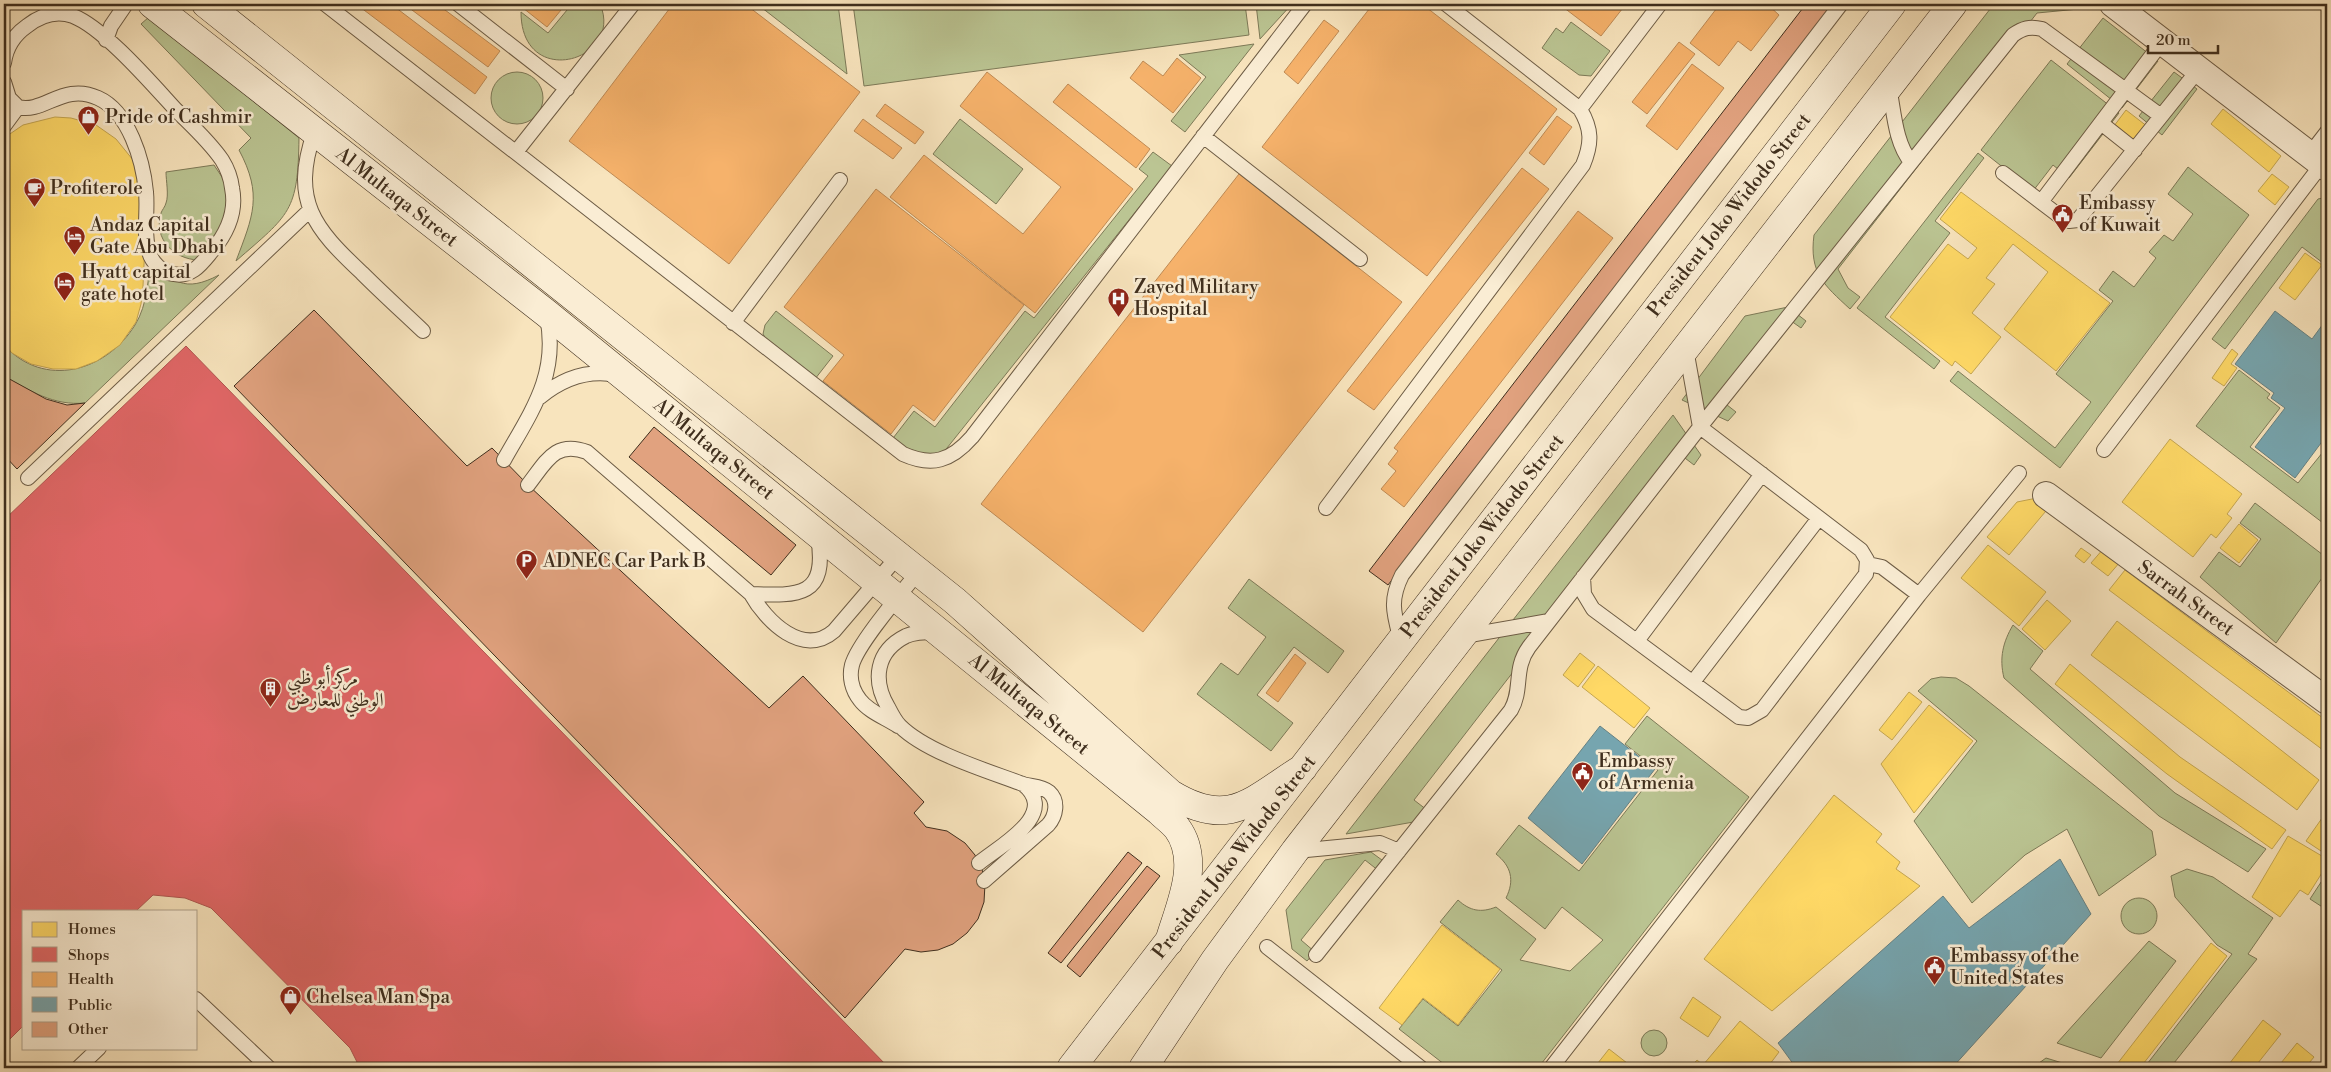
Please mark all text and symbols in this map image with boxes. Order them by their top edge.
scale bar [2148,22,2218,54]
text: 20 m [2156,31,2191,50]
shop icon: Pride of Cashmir [77,105,101,136]
place label: Pride of Cashmir [105,105,252,129]
street label: President Joko Widodo Street [1642,108,1816,322]
street label: Al Multaqa Street [330,141,463,252]
cafe icon: Profiterole [22,176,46,207]
place label: Profiterole [50,176,143,200]
place label: Embassy of Kuwait [2079,191,2161,237]
public building icon: Embassy of Kuwait [2051,202,2075,233]
place label: Andaz Capital Gate Abu Dhabi [89,213,225,259]
hotel icon: Andaz Capital Gate Abu Dhabi [62,224,86,255]
place label: Hyatt capital gate hotel [81,260,191,306]
hotel icon: Hyatt capital gate hotel [53,271,77,302]
place label: Zayed Military Hospital [1134,275,1259,321]
hospital icon: Zayed Military Hospital [1106,286,1130,317]
street label: Al Multaqa Street [648,392,779,505]
street label: President Joko Widodo Street [1395,429,1569,643]
parking icon: ADNEC Car Park B [515,549,539,580]
place label: ADNEC Car Park B [542,549,706,573]
street label: Sarrah Street [2133,555,2239,641]
street label: Al Multaqa Street [963,647,1094,760]
place label: مركز أبو ظبي الوطني للمعارض [287,665,384,718]
building icon: مركز أبو ظبي الوطني للمعارض [259,677,283,708]
place label: Embassy of Armenia [1598,749,1695,795]
street label: President Joko Widodo Street [1147,750,1321,964]
public building icon: Embassy of Armenia [1570,760,1594,791]
legend [22,910,198,1050]
text: Homes [68,920,116,939]
place label: Embassy of the United States [1950,944,2079,990]
text: Shops [68,946,109,965]
public building icon: Embassy of the United States [1922,955,1946,986]
text: Health [68,970,114,989]
shop icon: Chelsea Man Spa [278,985,302,1016]
place label: Chelsea Man Spa [306,985,451,1009]
text: Public [68,996,112,1015]
text: Other [68,1020,109,1039]

